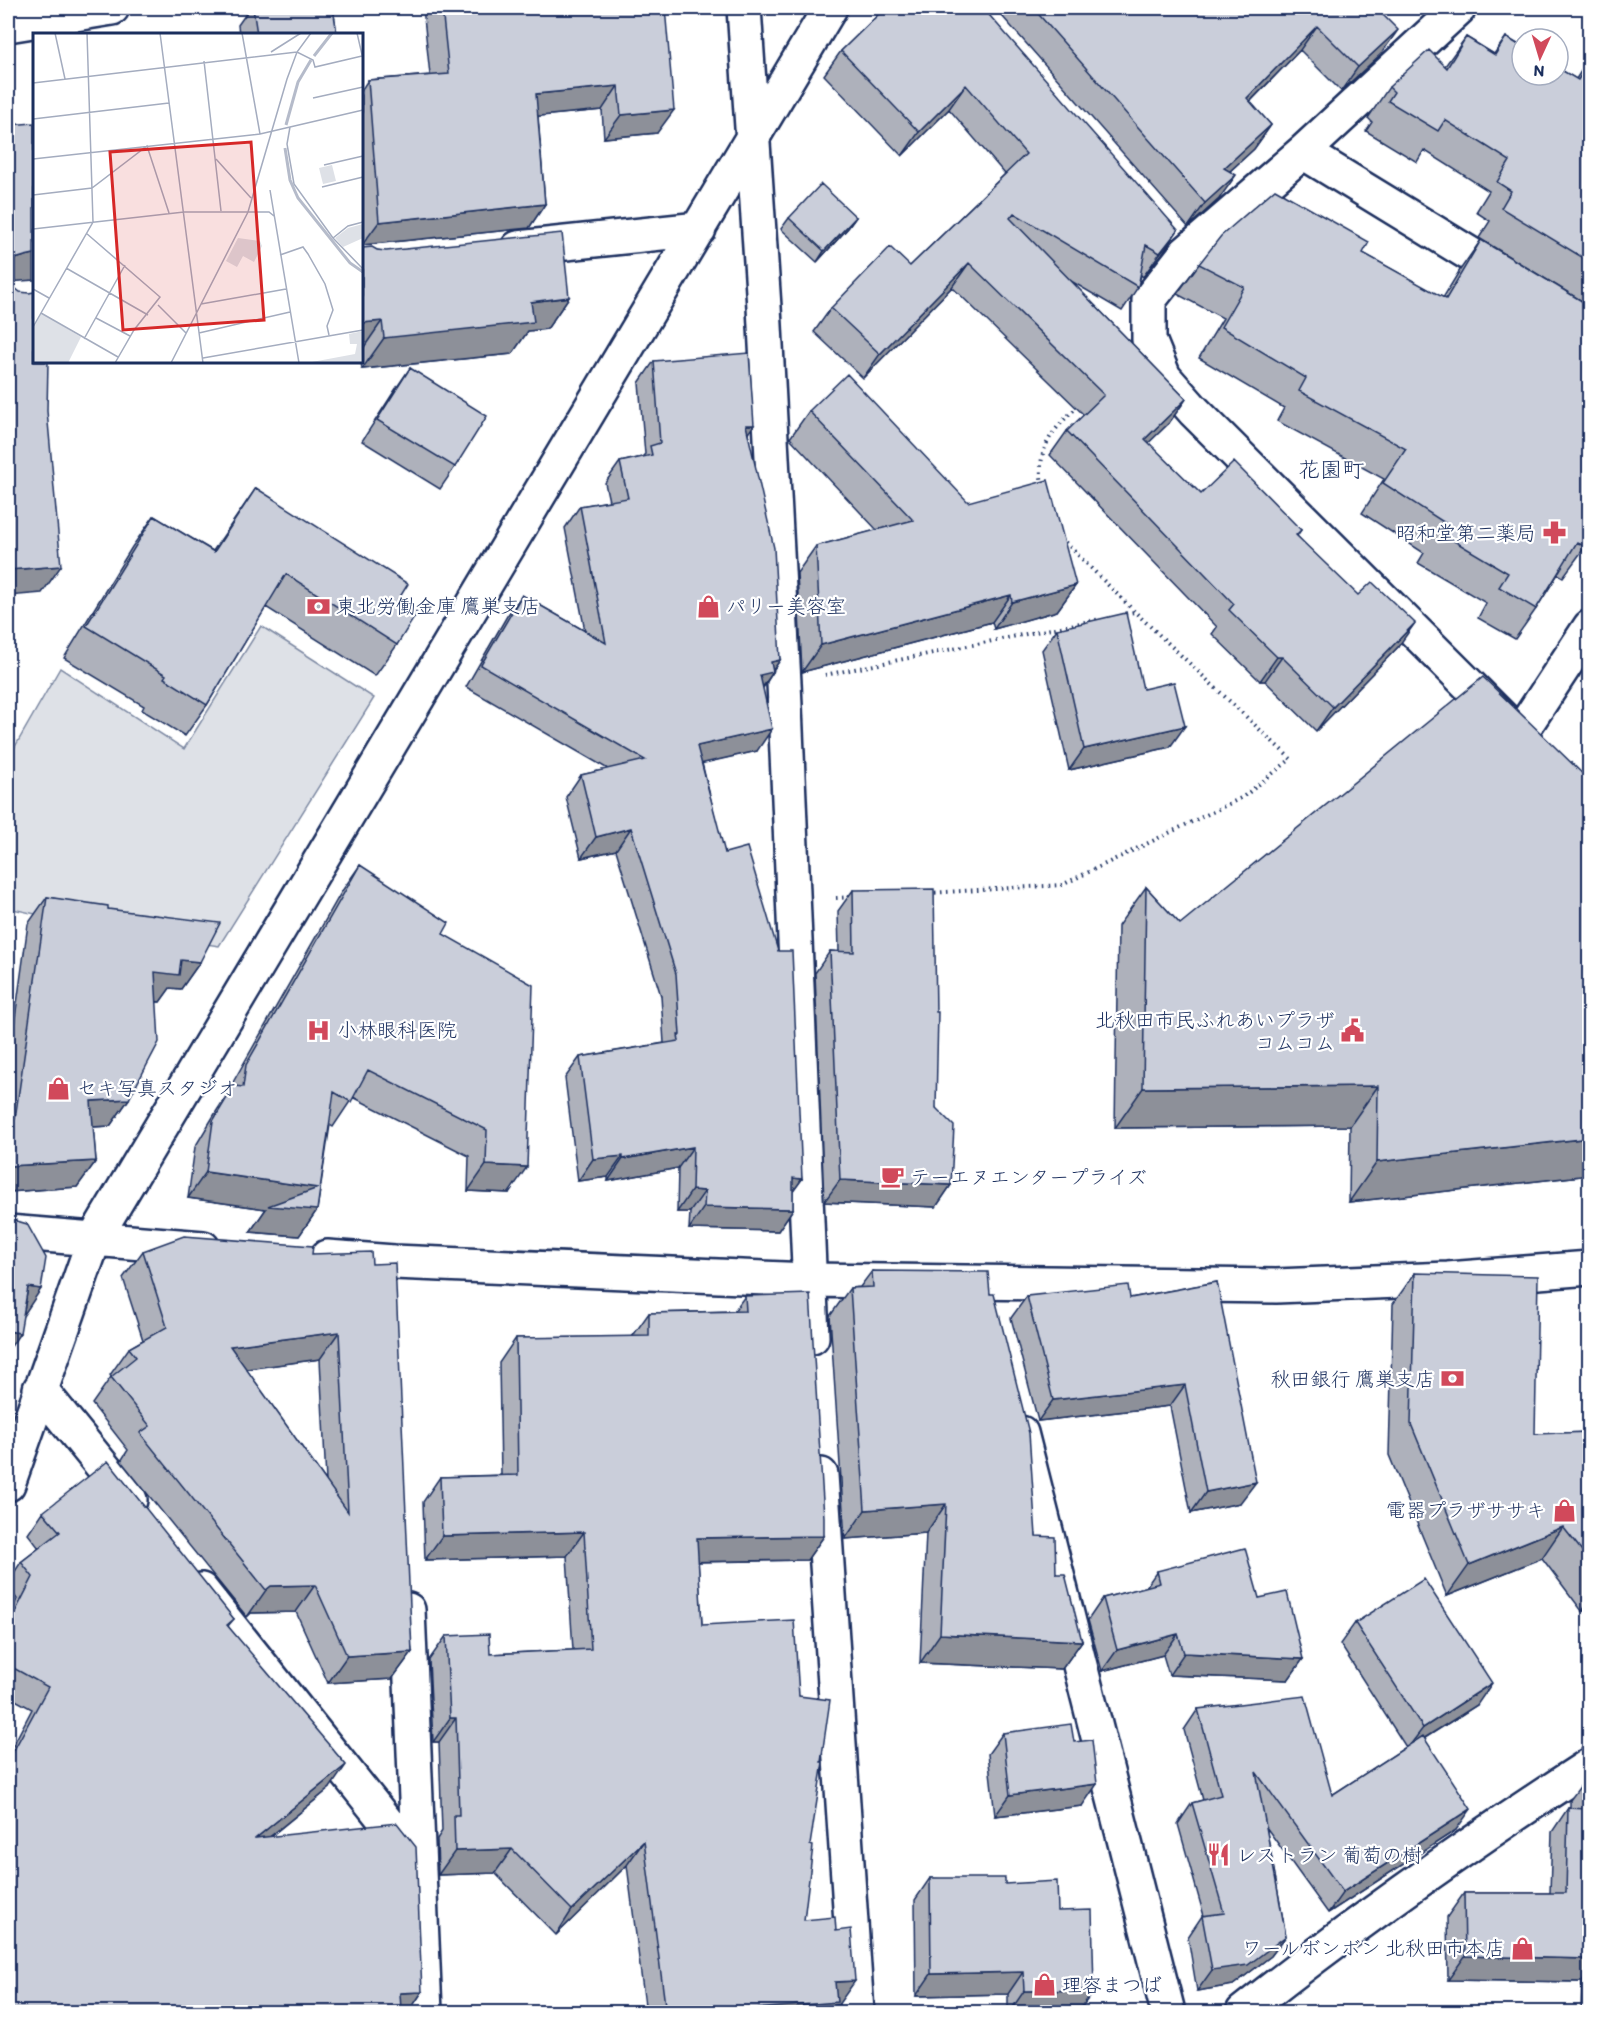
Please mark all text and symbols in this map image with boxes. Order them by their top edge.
north arrow [1510,27,1570,87]
inset map [33,33,363,363]
text: N [1533,62,1545,81]
district label: 花園町 [1298,456,1364,483]
pharmacy icon: 昭和堂第二薬局 [1541,520,1567,546]
place label: 昭和堂第二薬局 [1396,521,1536,545]
bank icon: 東北労働金庫 鷹巣支店 [305,593,331,619]
shop icon: パリー美容室 [695,593,721,619]
place label: 東北労働金庫 鷹巣支店 [336,594,541,618]
place label: パリー美容室 [726,594,846,618]
place label: 北秋田市民ふれあいプラザ コムコム [1095,1008,1335,1055]
hospital icon: 小林眼科医院 [306,1017,332,1043]
place label: 小林眼科医院 [337,1018,457,1042]
public building icon: 北秋田市民ふれあいプラザ コムコム [1340,1018,1366,1044]
shop icon: セキ写真スタジオ [46,1075,72,1101]
place label: セキ写真スタジオ [77,1076,237,1100]
cafe icon: テーエヌエンタープライズ [879,1164,905,1190]
place label: テーエヌエンタープライズ [910,1165,1147,1189]
bank icon: 秋田銀行 鷹巣支店 [1440,1366,1466,1392]
place label: 秋田銀行 鷹巣支店 [1271,1367,1435,1391]
shop icon: 電器プラザササキ [1551,1497,1577,1523]
place label: 電器プラザササキ [1386,1498,1546,1522]
restaurant icon: レストラン 葡萄の樹 [1205,1842,1231,1868]
place label: レストラン 葡萄の樹 [1236,1843,1422,1867]
shop icon: ワールボンボン 北秋田市本店 [1510,1935,1536,1961]
place label: ワールボンボン 北秋田市本店 [1242,1936,1505,1960]
shop icon: 理容まつば [1031,1972,1057,1998]
place label: 理容まつば [1062,1973,1162,1997]

